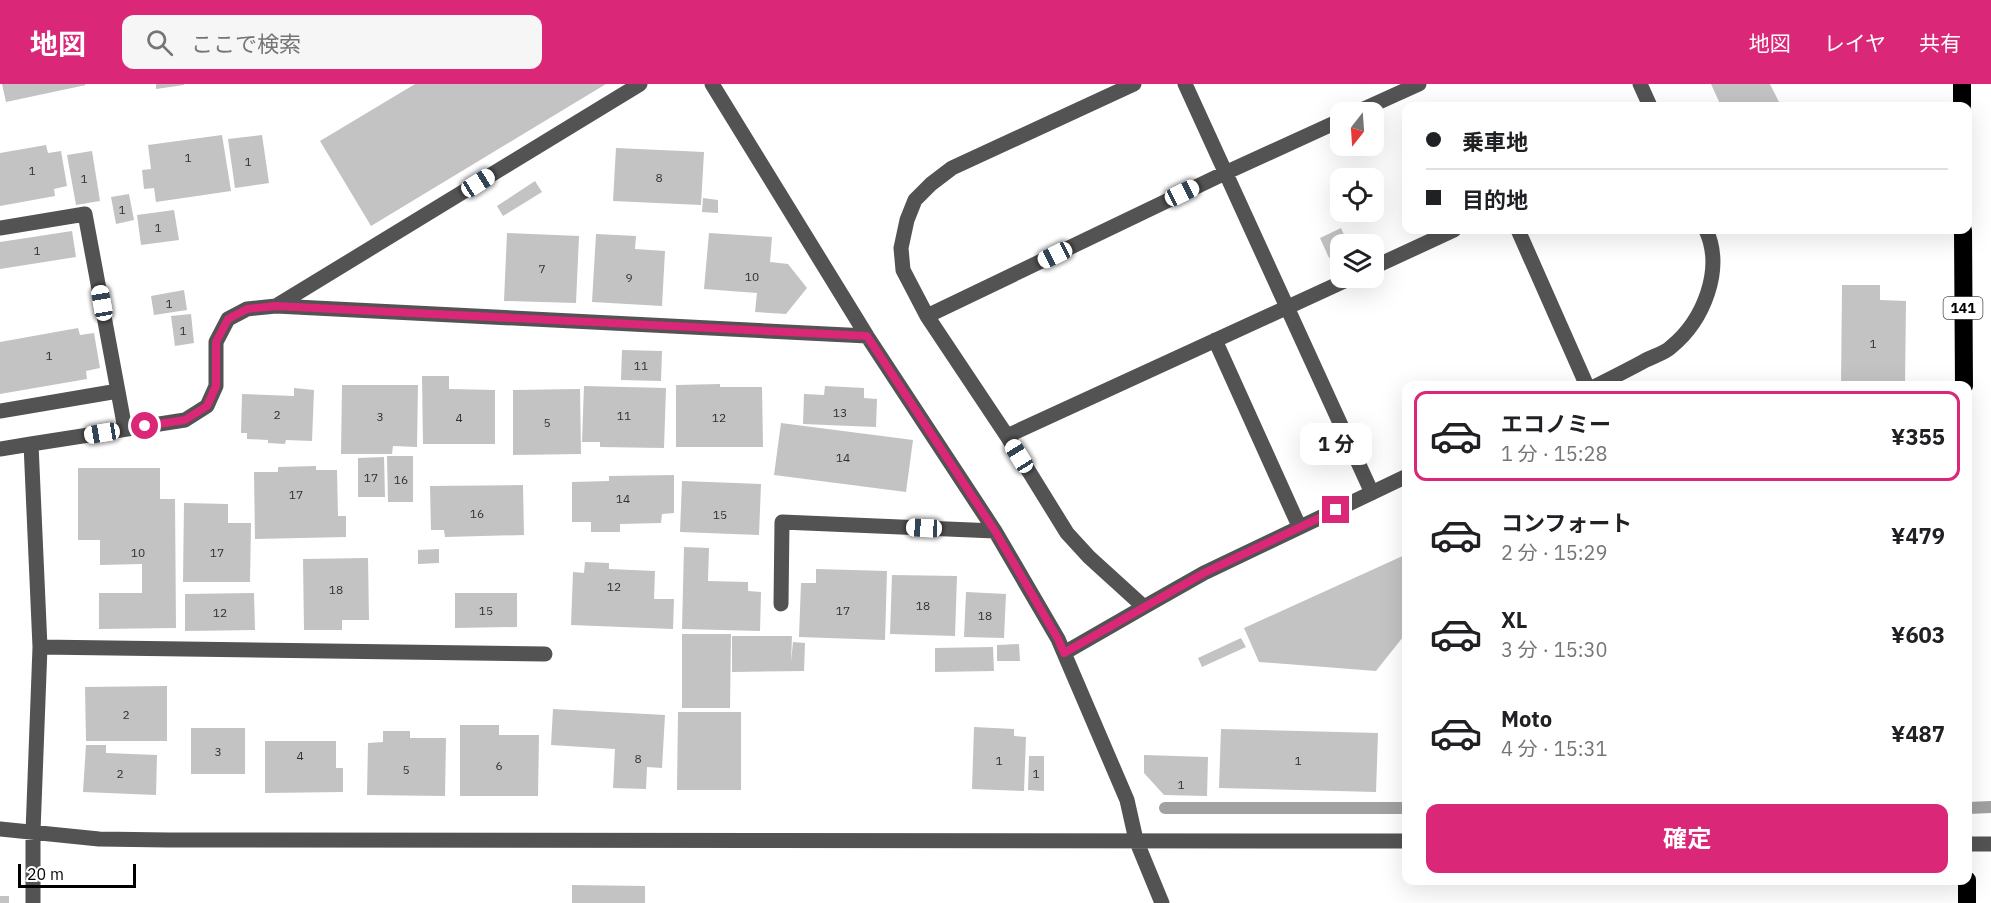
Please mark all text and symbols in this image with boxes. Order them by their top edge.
search box [122,15,542,69]
text: 地図 [30,25,86,62]
icon: search [143,26,176,59]
text: ここで検索 [191,29,301,58]
text: 地図 [1749,29,1791,57]
text: レイヤ [1824,29,1886,57]
text: 共有 [1919,29,1961,57]
north arrow [1330,102,1384,156]
map controls [1330,102,1384,288]
text: 乗車地 [1462,127,1528,156]
house number: 1 [184,150,192,165]
house number: 1 [244,154,252,169]
house number: 1 [28,163,36,178]
car [458,166,498,200]
button: locate [1330,168,1384,222]
house number: 8 [655,170,663,185]
house number: 1 [80,171,88,186]
car [1162,177,1202,209]
text: 目的地 [1462,185,1528,214]
house number: 1 [118,202,126,217]
house number: 1 [154,220,162,235]
button: layers [1330,234,1384,288]
car [1035,239,1075,271]
house number: 1 [33,243,41,258]
house number: 7 [538,261,546,276]
house number: 10 [745,269,759,284]
house number: 9 [625,270,633,285]
car [90,284,114,322]
house number: 1 [165,296,173,311]
road number: 141 [1944,297,1982,319]
house number: 1 [179,323,187,338]
house number: 1 [1869,336,1877,351]
house number: 1 [45,348,53,363]
house number: 11 [634,358,648,373]
house number: 13 [833,405,847,420]
house number: 2 [273,407,281,422]
house number: 11 [617,408,631,423]
house number: 3 [376,409,384,424]
icon: car [1429,409,1483,463]
text: エコノミー [1501,409,1611,438]
house number: 4 [455,410,463,425]
house number: 12 [712,410,726,425]
route start [131,412,158,439]
house number: 5 [543,415,551,430]
car [83,421,121,445]
text: ¥355 [1891,422,1945,451]
callout: 1 分 [1300,423,1372,465]
text: 1 分 [1318,430,1354,457]
car [1002,436,1036,476]
text: 1 分 · 15:28 [1501,440,1608,467]
house number: 14 [836,450,850,465]
house number: 17 [364,470,378,485]
house number: 16 [394,472,408,487]
house number: 17 [289,487,303,502]
house number: 14 [616,491,630,506]
route end [1322,496,1349,523]
house number: 16 [470,506,484,521]
house number: 15 [713,507,727,522]
icon: car [1429,508,1483,562]
text: コンフォート [1501,508,1632,537]
car [906,518,942,538]
text: ¥479 [1891,521,1945,550]
text: 2 分 · 15:29 [1501,539,1608,566]
house number: 10 [131,545,145,560]
house number: 17 [210,545,224,560]
house number: 12 [607,579,621,594]
house number: 18 [329,582,343,597]
house number: 18 [916,598,930,613]
house number: 15 [479,603,493,618]
house number: 17 [836,603,850,618]
house number: 12 [213,605,227,620]
text: XL [1501,605,1527,634]
icon: car [1429,607,1483,661]
house number: 18 [978,608,992,623]
text: ¥603 [1891,620,1945,649]
text: 3 分 · 15:30 [1501,636,1608,663]
text: Moto [1501,704,1552,733]
icon: car [1429,706,1483,760]
house number: 2 [122,707,130,722]
text: ¥487 [1891,719,1945,748]
text: 4 分 · 15:31 [1501,735,1608,762]
house number: 3 [214,744,222,759]
house number: 4 [296,748,304,763]
house number: 8 [634,751,642,766]
house number: 1 [995,753,1003,768]
house number: 1 [1294,753,1302,768]
house number: 6 [495,758,503,773]
house number: 5 [402,762,410,777]
house number: 2 [116,766,124,781]
house number: 1 [1032,766,1040,781]
house number: 1 [1177,777,1185,792]
button: 確定 [1426,804,1948,873]
scale bar [18,861,136,888]
text: 20 m [27,864,64,884]

